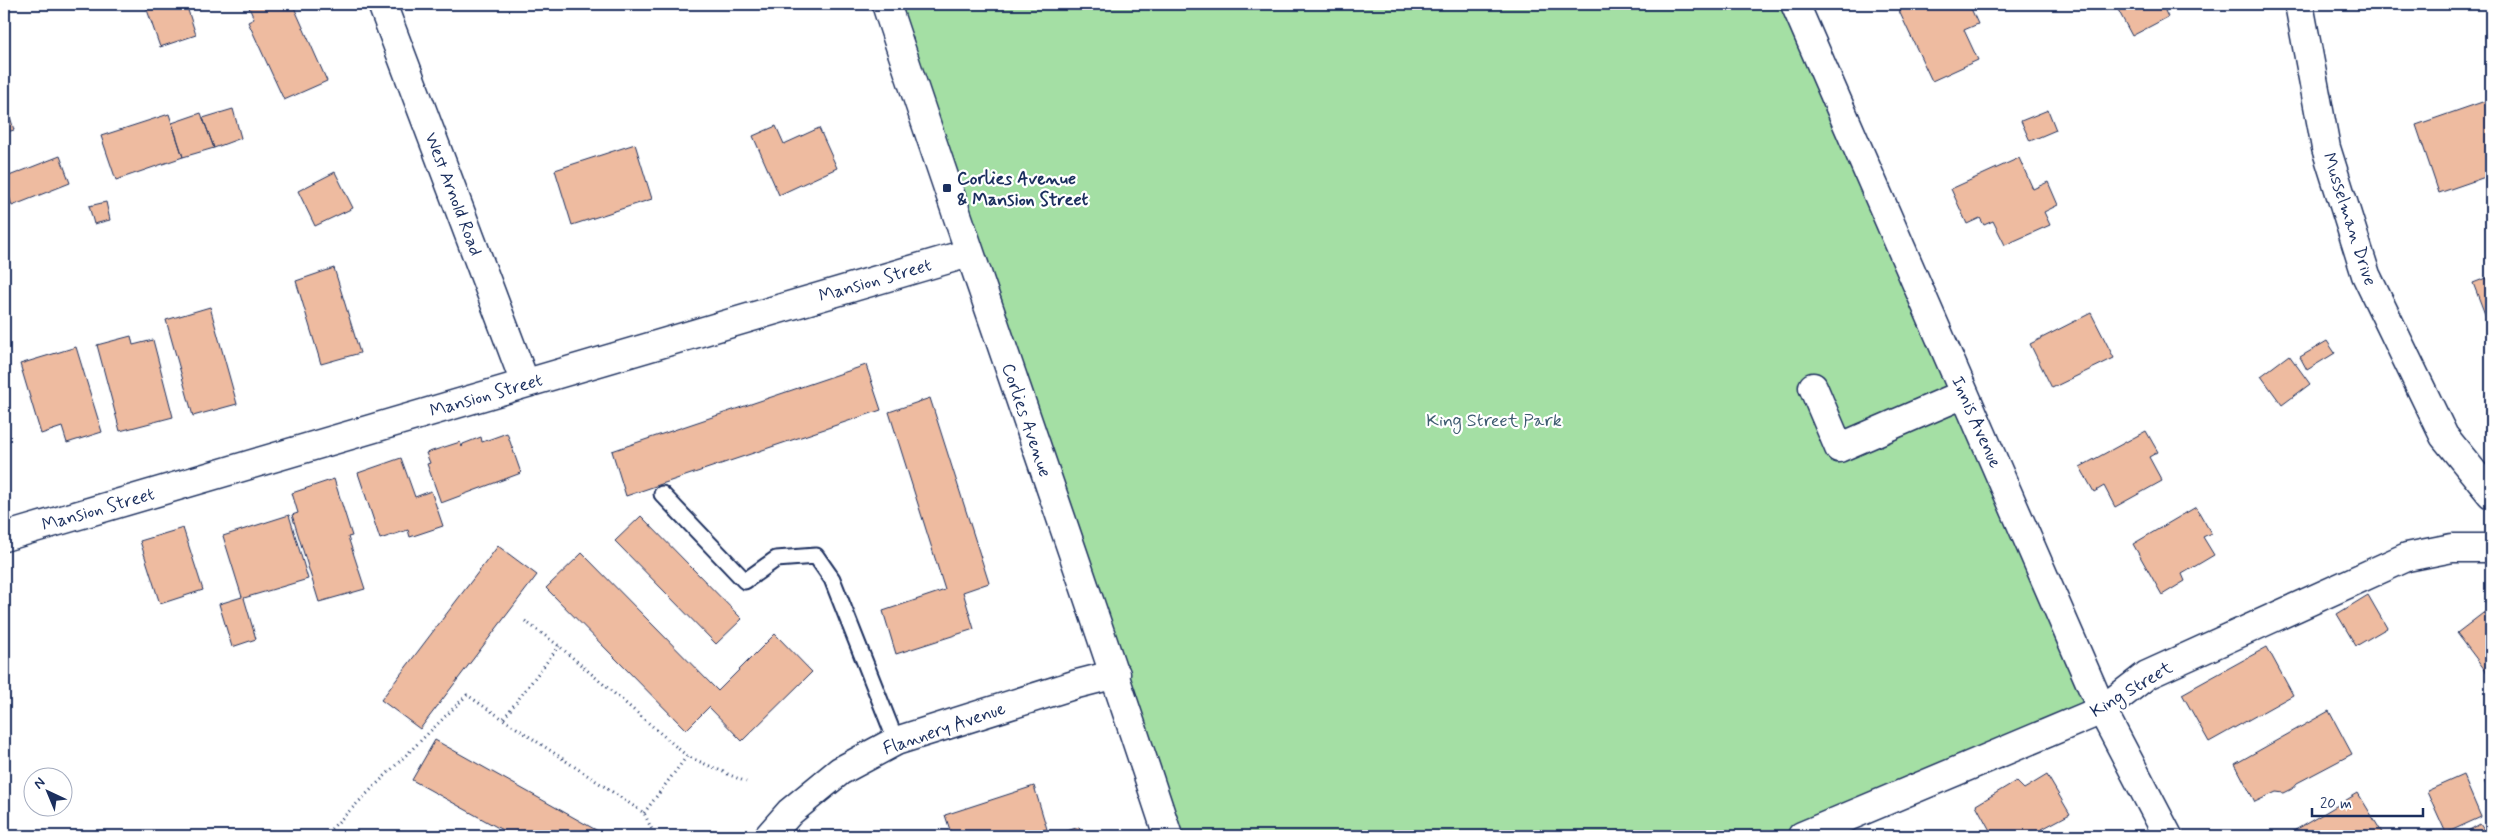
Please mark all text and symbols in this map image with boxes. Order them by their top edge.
street label: West Arnold Road [419,129,488,259]
street label: Musselman Drive [2316,150,2382,289]
place label: Corlies Avenue & Mansion Street [957,167,1089,212]
marker: Corlies Avenue & Mansion Street [941,182,953,194]
street label: Mansion Street [816,253,935,309]
street label: Corlies Avenue [995,360,1057,481]
street label: Mansion Street [427,368,546,424]
street label: Innis Avenue [1945,373,2007,472]
park label: King Street Park [1426,409,1562,434]
street label: Mansion Street [39,482,158,538]
street label: King Street [2086,656,2178,725]
street label: Flannery Avenue [880,697,1009,761]
north arrow [22,768,72,818]
text: N [30,774,49,793]
scale bar [2312,785,2424,817]
text: 20 m [2320,794,2352,814]

